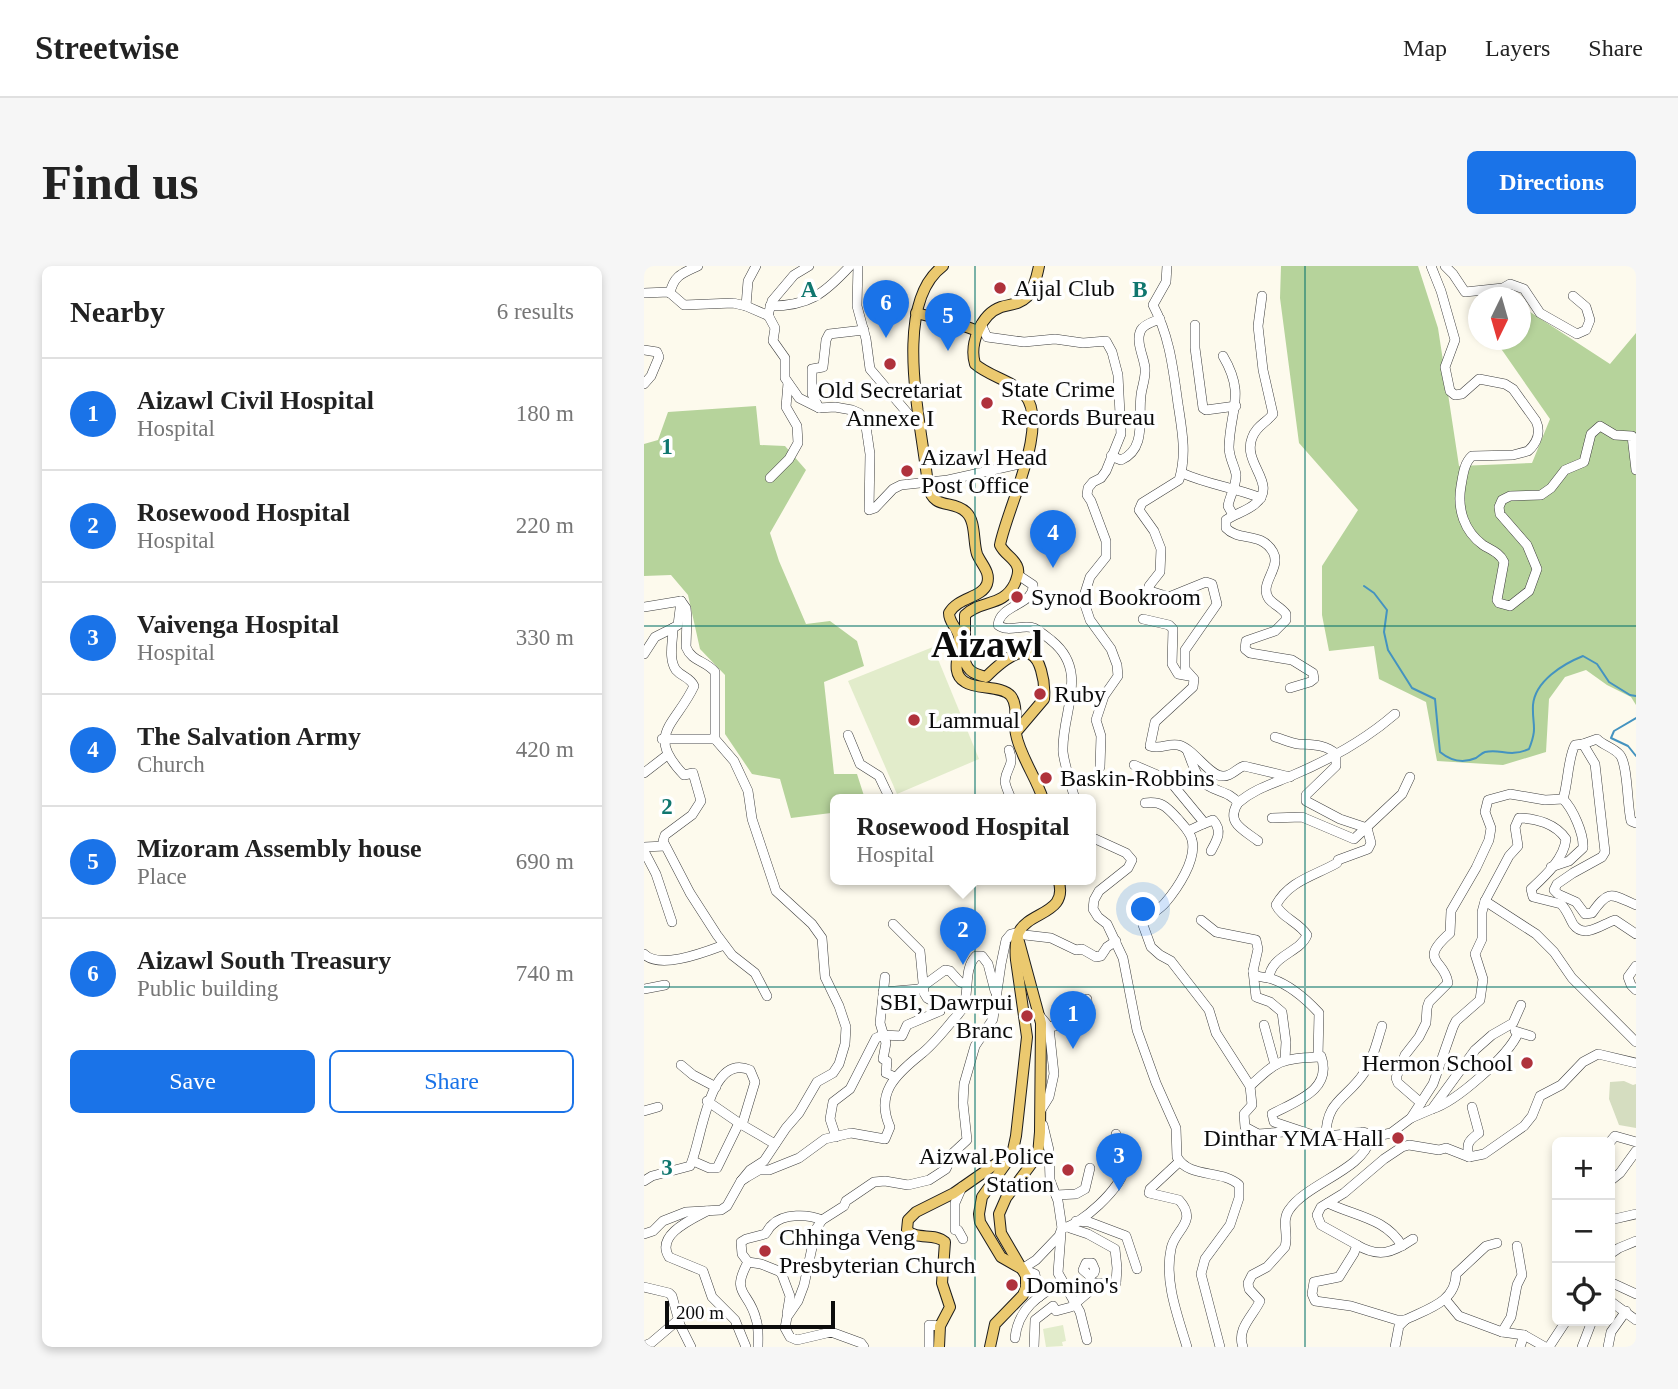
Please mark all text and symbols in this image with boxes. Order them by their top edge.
text: Streetwise [35,30,179,66]
text: Map [1403,35,1447,61]
text: Layers [1485,35,1550,61]
text: Share [1588,35,1643,61]
button: Directions [1467,151,1636,214]
text: Find us [42,155,199,210]
place label: Aijal Club [1014,275,1115,301]
text: A [801,277,818,302]
text: B [1132,277,1148,302]
pin: 6 [863,280,909,338]
marker: Aijal Club [992,280,1008,296]
north arrow [1468,287,1531,350]
pin: 5 [925,293,971,351]
text: Nearby [70,295,165,328]
text: 6 results [497,299,574,324]
marker: Old Secretariat Annexe I [882,356,898,372]
place label: State Crime Records Bureau [1001,376,1155,430]
place label: Old Secretariat Annexe I [818,377,963,431]
text: Aizawl Civil Hospital [137,386,374,415]
marker: State Crime Records Bureau [979,395,995,411]
text: 1 [87,401,99,426]
text: 180 m [516,401,574,426]
text: Hospital [137,416,215,441]
text: 1 [661,434,673,459]
place label: Aizawl Head Post Office [921,444,1047,498]
marker: Aizawl Head Post Office [899,463,915,479]
text: Rosewood Hospital [137,498,350,527]
pin: 4 [1030,510,1076,568]
text: 2 [87,513,99,538]
text: 220 m [516,513,574,538]
text: Hospital [137,528,215,553]
place label: Synod Bookroom [1031,584,1201,610]
marker: Synod Bookroom [1009,589,1025,605]
text: Vaivenga Hospital [137,610,339,639]
district label: Aizawl [931,623,1043,665]
text: 3 [87,625,99,650]
text: 330 m [516,625,574,650]
text: Hospital [137,640,215,665]
place label: Ruby [1054,681,1106,707]
marker: Ruby [1032,686,1048,702]
place label: Lammual [928,707,1020,733]
marker: Lammual [906,712,922,728]
text: The Salvation Army [137,722,361,751]
text: 4 [87,737,99,762]
text: 420 m [516,737,574,762]
text: Church [137,752,205,777]
place label: Baskin-Robbins [1060,765,1215,791]
marker: Baskin-Robbins [1038,770,1054,786]
text: 2 [661,794,673,819]
popup [830,794,1096,885]
text: Rosewood Hospital [856,812,1070,841]
text: Mizoram Assembly house [137,834,422,863]
text: Hospital [856,842,934,867]
text: 5 [87,849,99,874]
text: 690 m [516,849,574,874]
text: Place [137,864,187,889]
your location [1126,892,1160,926]
pin: 2 [940,907,986,965]
text: Aizawl South Treasury [137,946,391,975]
text: 6 [87,961,99,986]
text: 740 m [516,961,574,986]
text: Public building [137,976,278,1001]
place label: SBI, Dawrpui Branc [880,989,1013,1043]
pin: 1 [1050,991,1096,1049]
marker: SBI, Dawrpui Branc [1019,1008,1035,1024]
button: Save [70,1050,315,1113]
button: Share [329,1050,574,1113]
place label: Hermon School [1362,1050,1513,1076]
marker: Hermon School [1519,1055,1535,1071]
place label: Dinthar YMA Hall [1204,1125,1384,1151]
marker: Dinthar YMA Hall [1390,1130,1406,1146]
pin: 3 [1096,1133,1142,1191]
map controls [1552,1137,1615,1326]
button: + [1552,1137,1615,1200]
place label: Aizwal Police Station [919,1143,1054,1197]
text: 3 [661,1155,673,1180]
marker: Aizwal Police Station [1060,1162,1076,1178]
button: − [1552,1200,1615,1263]
place label: Chhinga Veng Presbyterian Church [779,1224,976,1278]
marker: Chhinga Veng Presbyterian Church [757,1243,773,1259]
button: locate [1552,1263,1615,1326]
place label: Domino's [1026,1272,1118,1298]
marker: Domino's [1004,1277,1020,1293]
scale bar [665,1298,835,1330]
text: 200 m [676,1302,724,1323]

